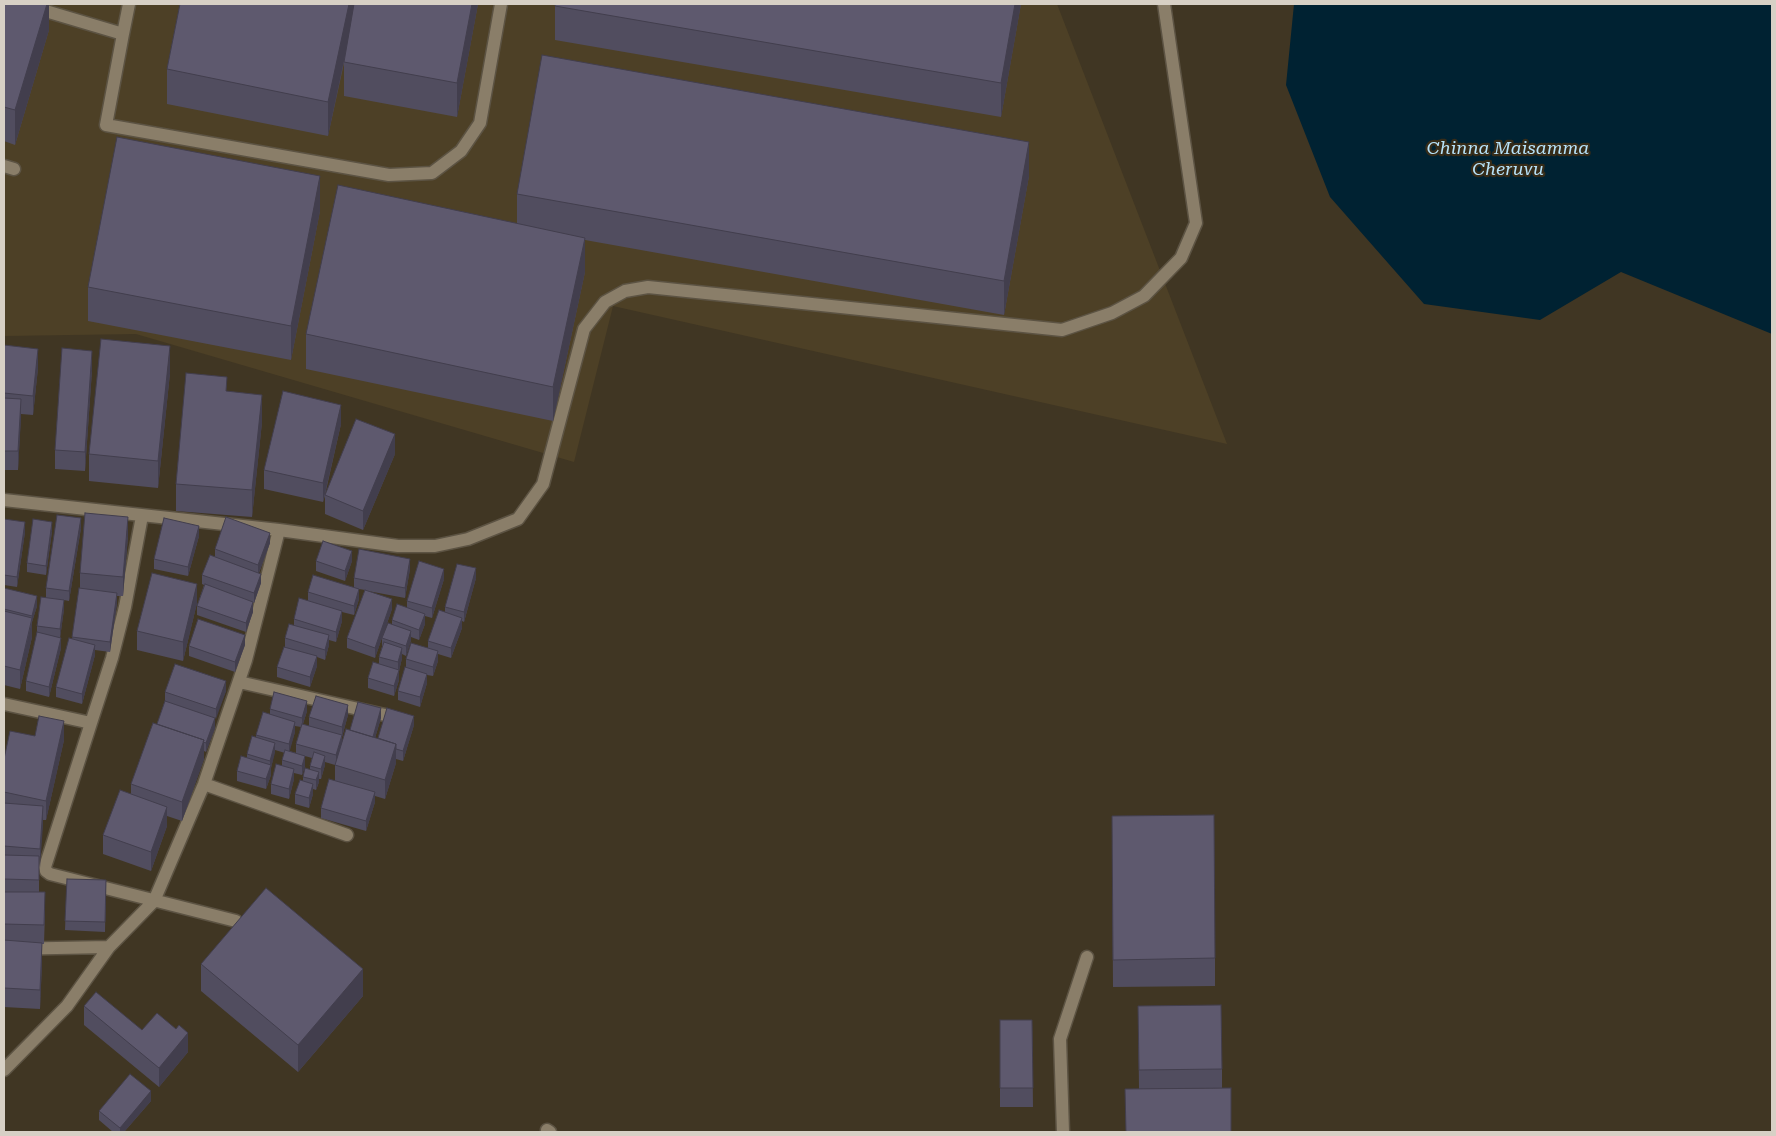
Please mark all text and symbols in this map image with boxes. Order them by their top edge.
water label: Chinna Maisamma Cheruvu [1427,138,1589,180]

